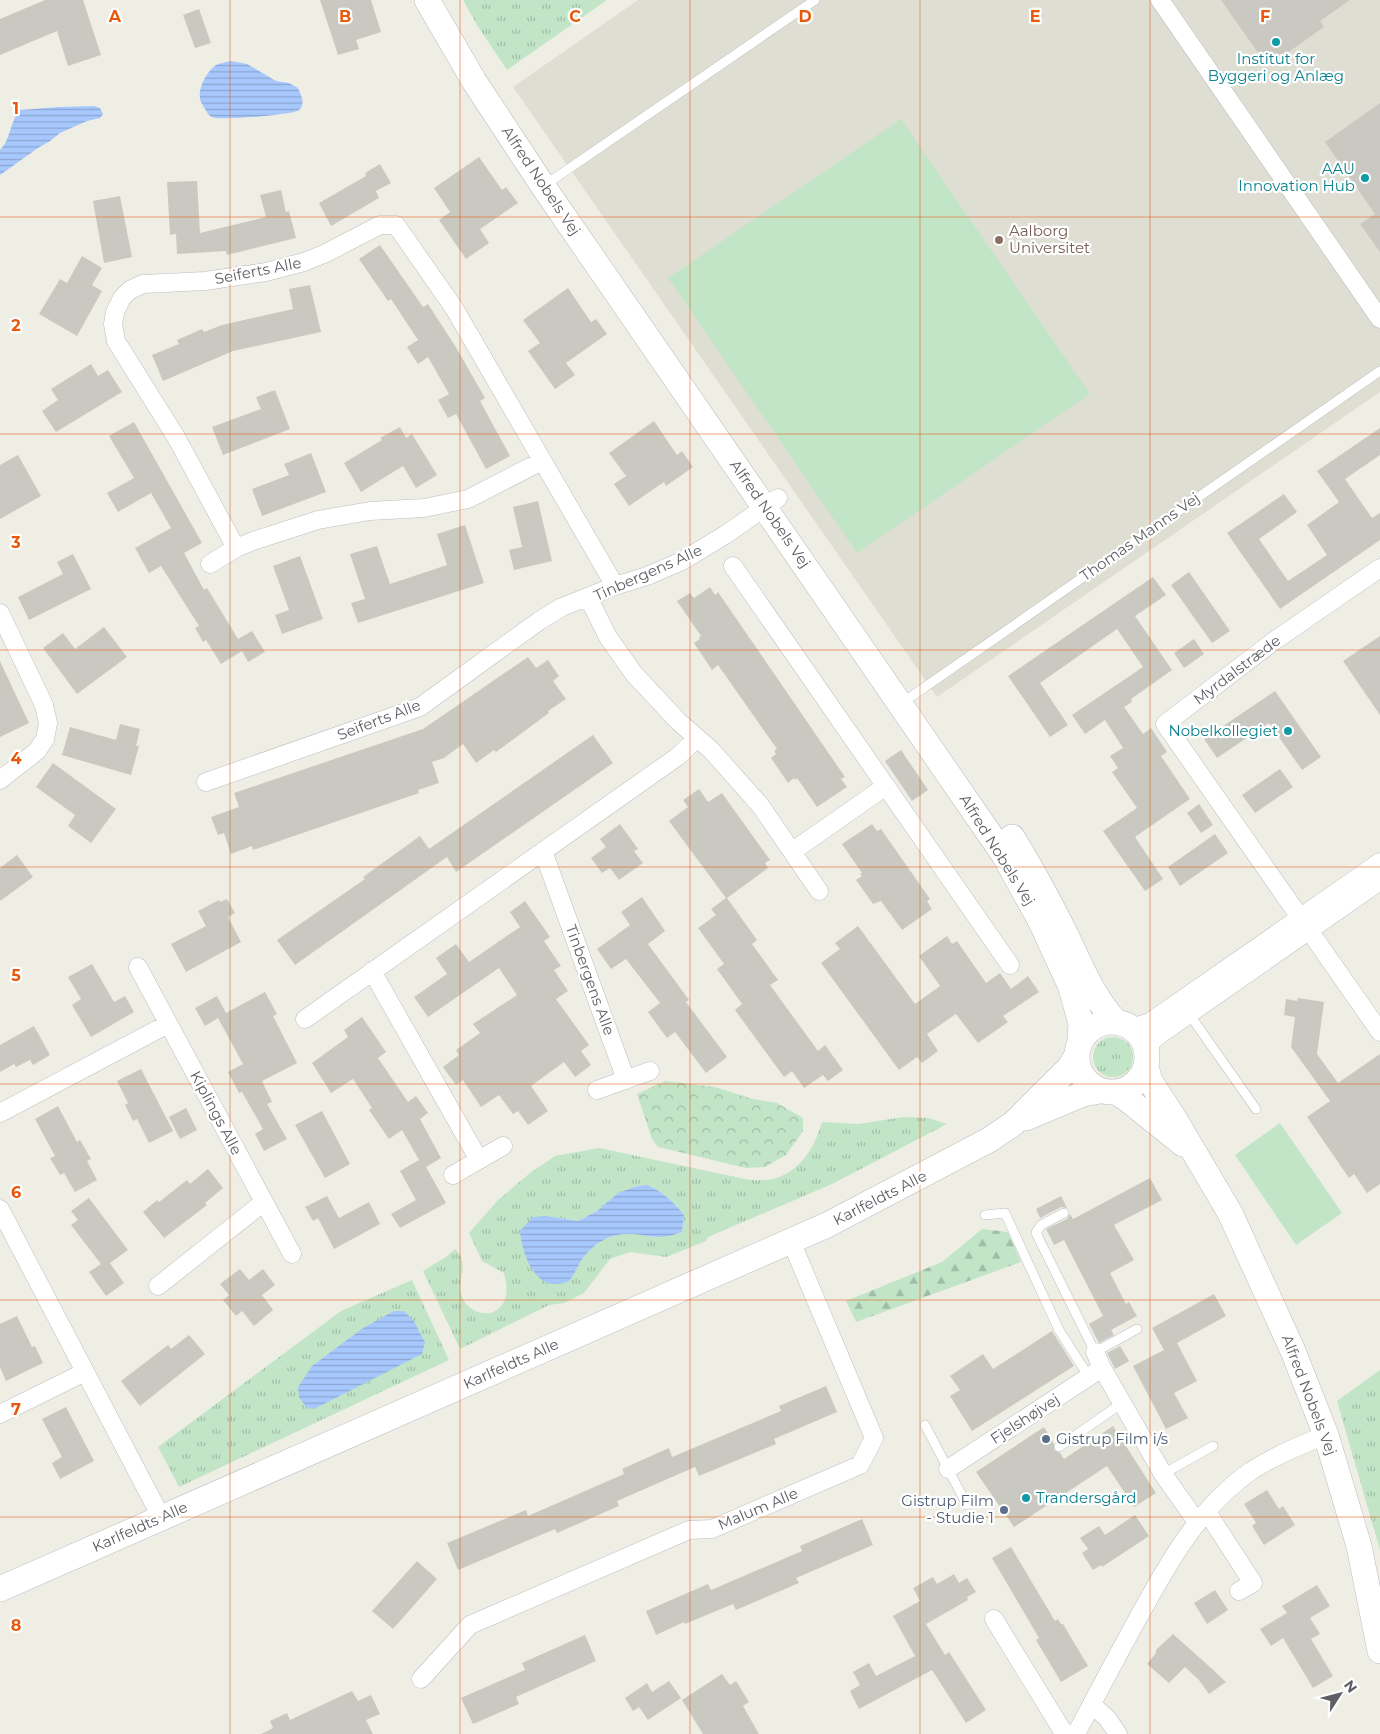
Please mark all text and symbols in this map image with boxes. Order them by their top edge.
text: A [108,7,122,26]
text: B [339,7,351,26]
text: C [569,7,581,26]
text: D [798,7,812,26]
text: E [1030,7,1040,26]
text: F [1260,7,1270,26]
marker: Institut for Byggeri og Anlæg [1270,36,1282,48]
place label: Institut for Byggeri og Anlæg [1208,49,1344,85]
text: 1 [13,99,19,118]
street label: Alfred Nobels Vej [498,122,585,239]
place label: AAU Innovation Hub [1238,159,1355,195]
marker: AAU Innovation Hub [1359,172,1371,184]
place label: Aalborg Universitet [1009,221,1090,257]
marker: Aalborg Universitet [993,234,1005,246]
street label: Seiferts Alle [213,253,303,288]
text: 2 [11,316,21,335]
street label: Alfred Nobels Vej [726,456,815,571]
street label: Thomas Manns Vej [1076,488,1203,585]
text: 3 [10,533,21,552]
street label: Tinbergens Alle [591,540,705,605]
street label: Myrdalstræde [1189,631,1284,709]
street label: Seiferts Alle [334,695,423,744]
place label: Nobelkollegiet [1168,721,1278,740]
marker: Nobelkollegiet [1282,725,1294,737]
text: 4 [10,749,22,768]
street label: Alfred Nobels Vej [956,791,1039,909]
street label: Tinbergens Alle [562,922,619,1038]
text: 5 [11,966,21,985]
street label: Kiplings Alle [186,1067,247,1158]
street label: Karlfeldts Alle [830,1166,930,1229]
text: 6 [11,1183,21,1202]
street label: Alfred Nobels Vej [1278,1332,1341,1458]
street label: Karlfeldts Alle [460,1334,562,1393]
street label: Fjelshøjvej [987,1389,1063,1448]
text: 7 [11,1400,21,1419]
place label: Gistrup Film i/s [1056,1429,1168,1448]
marker: Gistrup Film i/s [1040,1433,1052,1445]
street label: Malum Alle [715,1483,801,1534]
place label: Trandersgård [1036,1488,1136,1507]
place label: Gistrup Film - Studie 1 [901,1491,994,1527]
marker: Trandersgård [1020,1492,1032,1504]
street label: Karlfeldts Alle [89,1497,191,1556]
marker: Gistrup Film - Studie 1 [998,1504,1010,1516]
text: 8 [11,1616,21,1635]
north arrow [1315,1669,1365,1719]
text: N [1340,1676,1361,1696]

